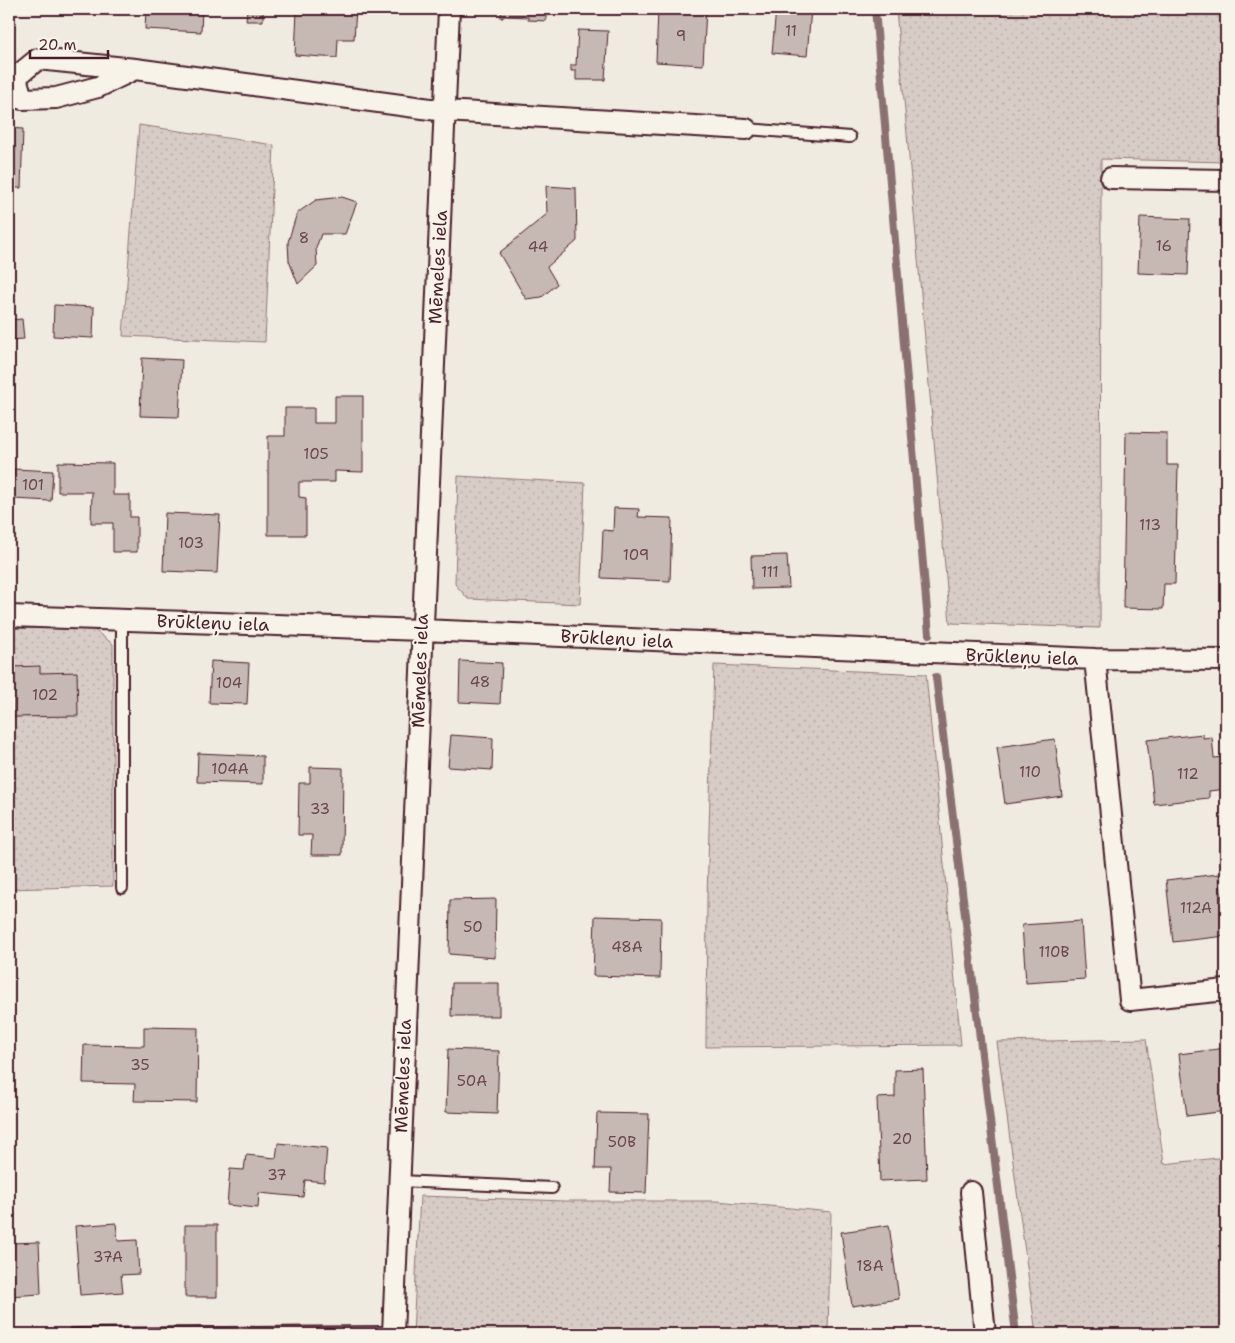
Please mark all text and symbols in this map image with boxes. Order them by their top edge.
house number: 11 [785,21,797,41]
house number: 9 [676,26,686,46]
scale bar [30,28,108,60]
text: 20 m [38,35,77,55]
street label: Mēmeles iela [423,209,453,325]
house number: 8 [299,228,309,248]
house number: 16 [1156,236,1172,256]
house number: 44 [528,237,548,257]
house number: 105 [303,444,329,464]
house number: 101 [22,475,44,495]
house number: 113 [1139,515,1161,535]
house number: 103 [178,533,204,553]
house number: 109 [623,545,649,565]
house number: 111 [761,562,779,582]
street label: Brūkleņu iela [156,609,270,637]
street label: Mēmeles iela [406,613,434,729]
street label: Brūkleņu iela [560,624,674,654]
street label: Brūkleņu iela [965,643,1079,671]
house number: 48 [470,672,490,692]
house number: 104 [216,673,242,693]
house number: 102 [32,685,58,705]
house number: 104A [211,759,249,779]
house number: 110 [1019,762,1041,782]
house number: 112 [1177,764,1199,784]
house number: 33 [310,799,330,819]
house number: 112A [1180,898,1212,918]
house number: 50 [463,917,483,937]
house number: 48A [611,937,643,957]
house number: 110B [1039,942,1070,962]
street label: Mēmeles iela [389,1018,417,1134]
house number: 35 [130,1055,150,1075]
house number: 50A [457,1071,487,1091]
house number: 20 [892,1129,912,1149]
house number: 50B [608,1132,636,1152]
house number: 37 [267,1165,287,1185]
house number: 37A [93,1247,123,1267]
house number: 18A [856,1256,884,1276]

